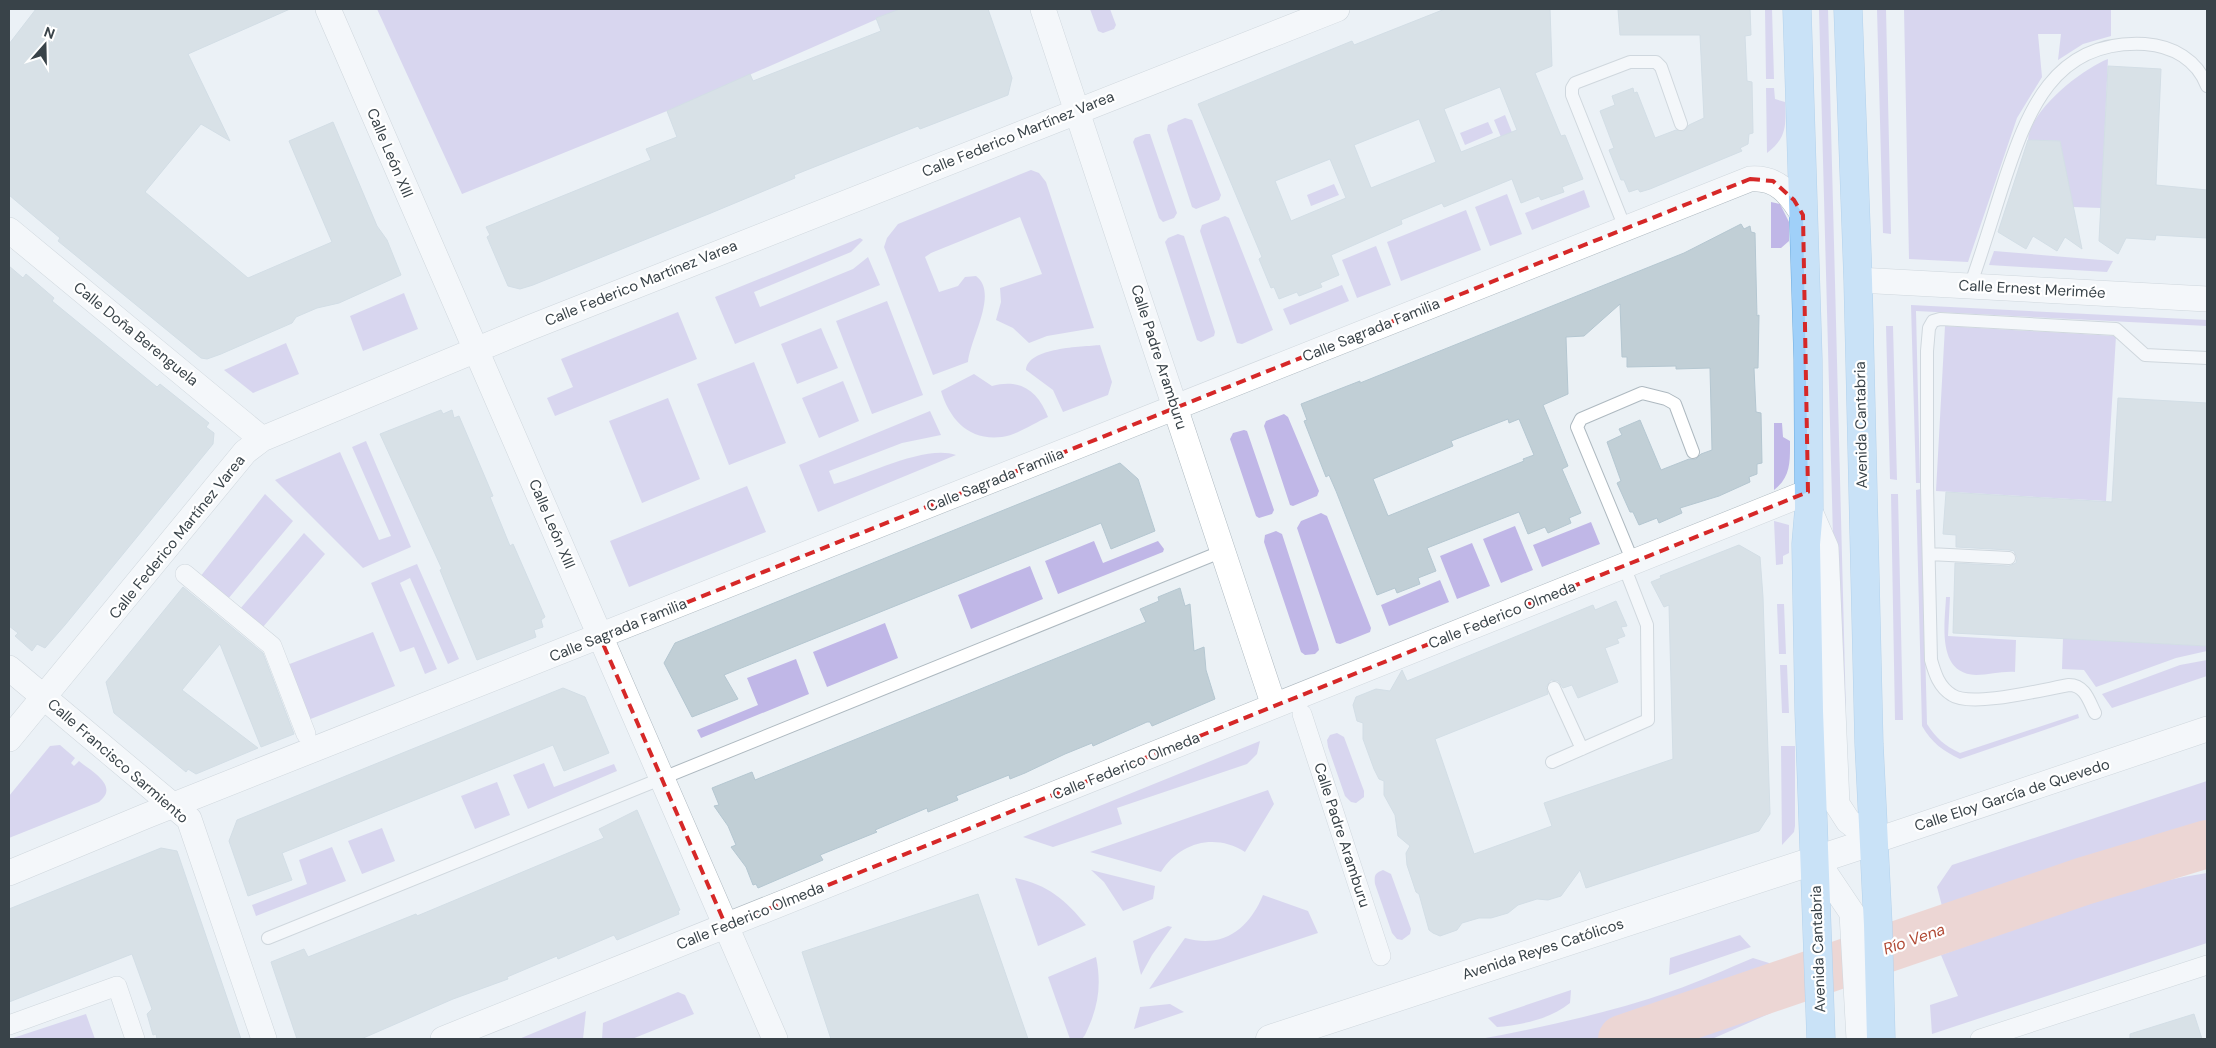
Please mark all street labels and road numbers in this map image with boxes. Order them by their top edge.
street label: Calle Federico Martínez Varea [919,86,1117,182]
street label: Calle León XIII [362,105,418,201]
street label: Calle Federico Martínez Varea [542,235,740,331]
street label: Calle Ernest Merimée [1958,275,2106,303]
street label: Calle Doña Berenguela [69,277,203,391]
street label: Calle Padre Aramburu [1126,282,1192,432]
street label: Calle Sagrada Familia [1299,293,1443,367]
street label: Avenida Cantabria [1850,361,1872,489]
street label: Calle Sagrada Familia [923,443,1067,517]
street label: Calle Federico Martínez Varea [104,451,250,623]
street label: Calle León XIII [524,476,580,572]
street label: Calle Federico Olmeda [1425,576,1579,654]
street label: Calle Sagrada Familia [546,593,690,667]
street label: Calle Francisco Sarmiento [43,694,193,828]
street label: Calle Federico Olmeda [1049,727,1203,805]
street label: Calle Eloy García de Quevedo [1912,754,2112,836]
street label: Calle Padre Aramburu [1309,760,1375,910]
street label: Calle Federico Olmeda [673,877,827,955]
street label: Avenida Cantabria [1806,885,1830,1013]
street label: Avenida Reyes Católicos [1460,913,1626,985]

